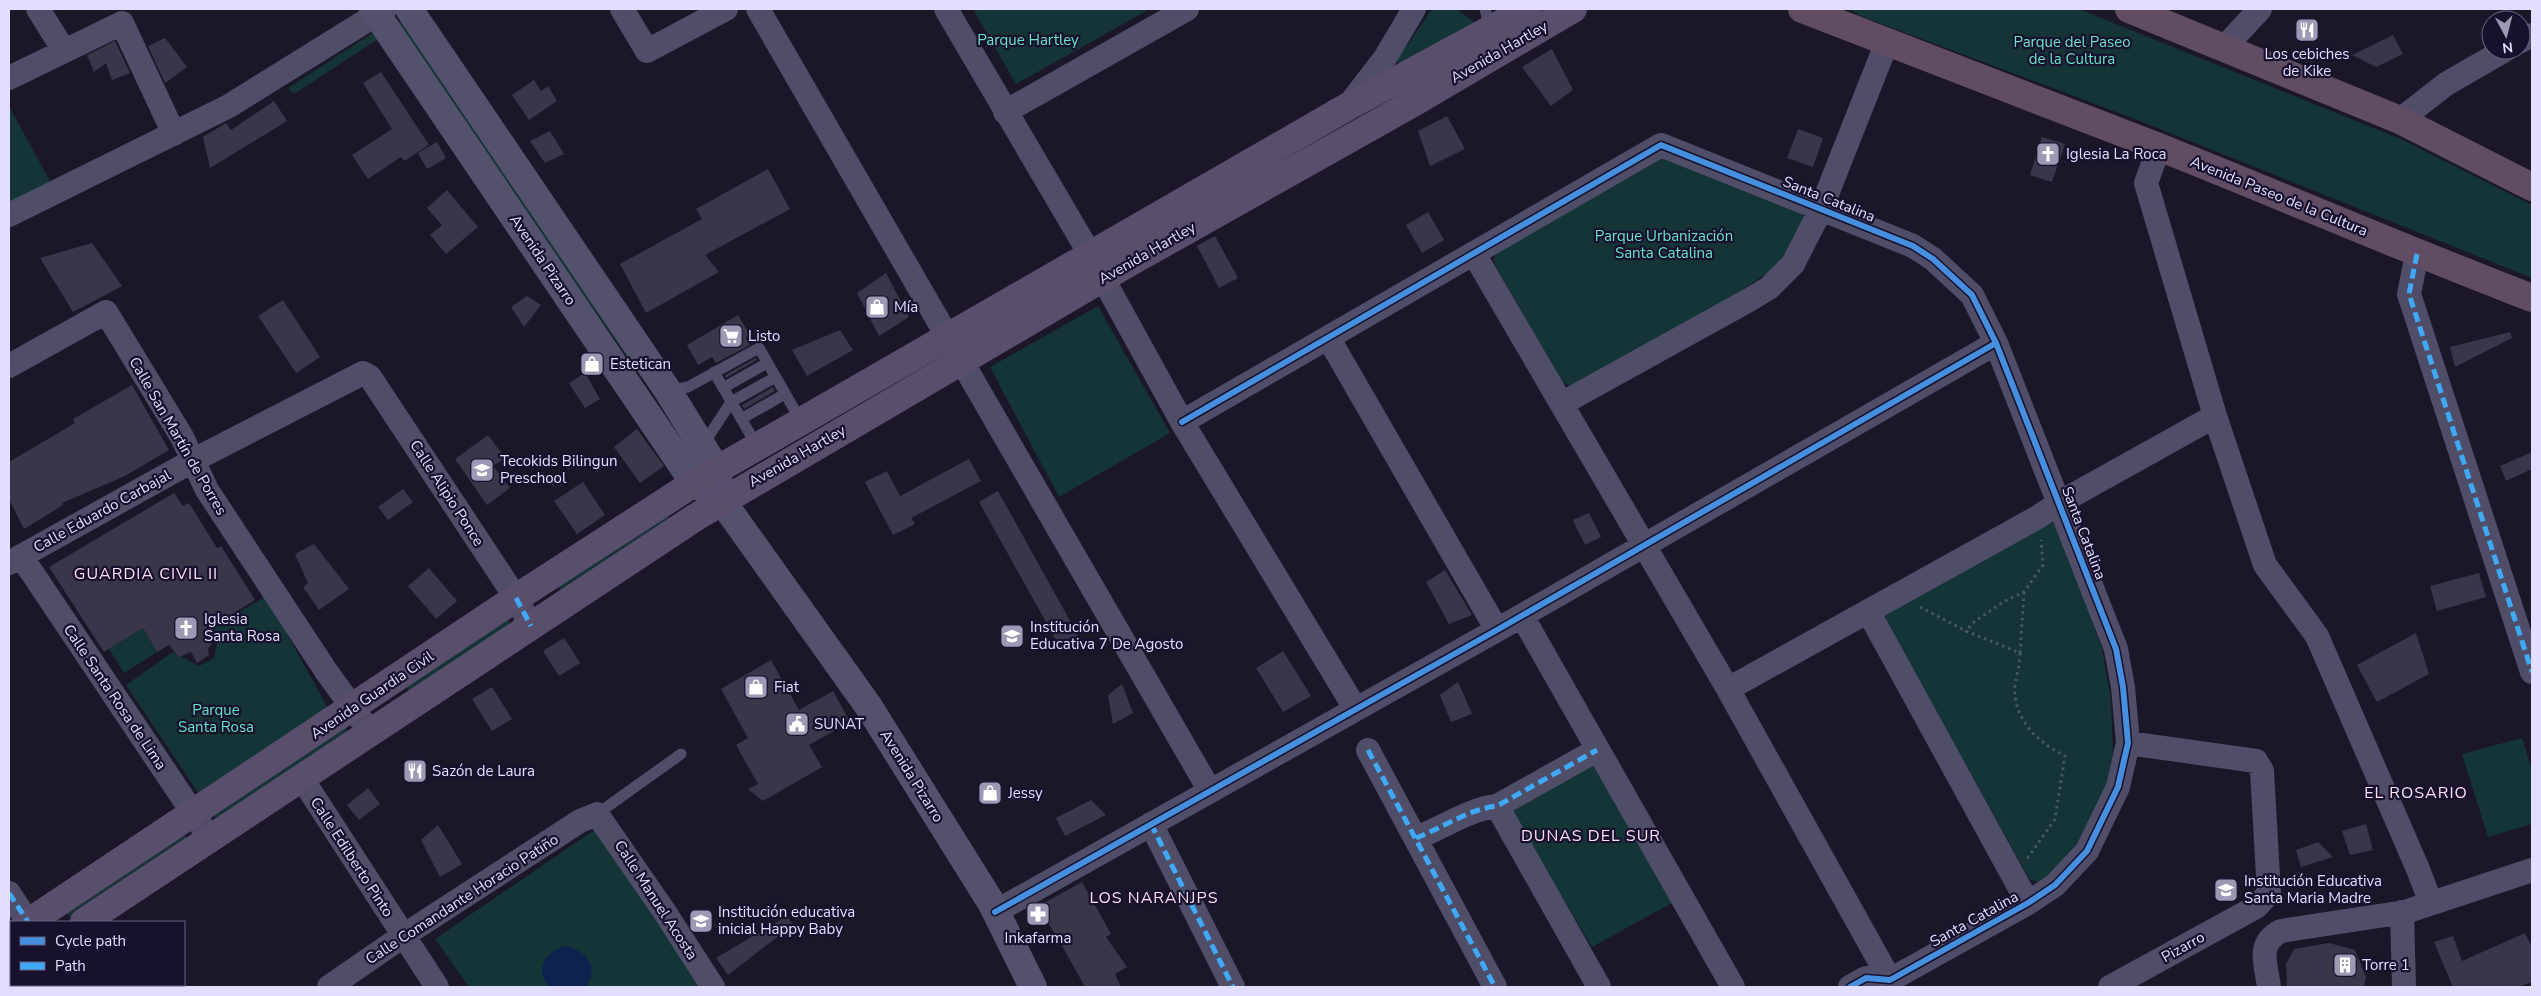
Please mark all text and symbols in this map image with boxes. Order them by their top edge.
north arrow [2481,10,2531,60]
street label: Avenida Hartley [1447,16,1551,88]
restaurant icon: Los cebiches de Kike [2294,17,2320,43]
park label: Parque Hartley [977,30,1079,50]
park label: Parque del Paseo de la Cultura [2014,32,2131,69]
text: N [2501,37,2514,57]
place label: Los cebiches de Kike [2264,44,2350,81]
church icon: Iglesia La Roca [2035,141,2061,167]
place label: Iglesia La Roca [2066,144,2166,164]
street label: Avenida Paseo de la Cultura [2187,151,2371,241]
street label: Santa Catalina [1780,171,1878,227]
street label: Avenida Pizarro [505,211,581,309]
street label: Avenida Hartley [1095,217,1199,289]
park label: Parque Urbanización Santa Catalina [1595,226,1733,263]
shop icon: Mía [864,294,890,320]
place label: Mía [894,297,918,317]
supermarket icon: Listo [718,323,744,349]
place label: Listo [748,326,780,346]
shop icon: Estetican [579,351,605,377]
street label: Calle San Martín de Porres [124,353,232,519]
place label: Estetican [610,354,671,374]
street label: Avenida Hartley [745,420,849,492]
street label: Calle Alipio Ponce [405,436,489,550]
place label: Tecokids Bilingun Preschool [500,451,618,488]
school or university icon: Tecokids Bilingun Preschool [469,457,495,483]
street label: Calle Eduardo Carbajal [30,465,175,557]
street label: Santa Catalina [2057,484,2111,582]
district label: GUARDIA CIVIL II [74,563,218,585]
place label: Iglesia Santa Rosa [204,609,280,646]
church icon: Iglesia Santa Rosa [173,615,199,641]
place label: Institución Educativa 7 De Agosto [1030,617,1183,654]
street label: Calle Santa Rosa de Lima [59,620,171,774]
school or university icon: Institución Educativa 7 De Agosto [999,623,1025,649]
street label: Avenida Guardia Civil [307,646,438,744]
shop icon: Fiat [743,674,769,700]
place label: Fiat [774,677,800,697]
park label: Parque Santa Rosa [178,700,254,737]
public building icon: SUNAT [784,711,810,737]
place label: SUNAT [814,714,864,734]
street label: Avenida Pizarro [876,726,948,826]
restaurant icon: Sazón de Laura [402,758,428,784]
place label: Sazón de Laura [432,761,535,781]
shop icon: Jessy [977,780,1003,806]
district label: EL ROSARIO [2364,782,2468,804]
place label: Jessy [1007,783,1043,803]
street label: Calle Edilberto Pinto [306,793,398,921]
district label: DUNAS DEL SUR [1521,825,1661,847]
street label: Calle Comandante Horacio Patiño [362,829,562,969]
street label: Calle Manuel Acosta [610,836,702,964]
place label: Institución Educativa Santa Maria Madre [2244,871,2382,908]
school or university icon: Institución Educativa Santa Maria Madre [2213,877,2239,903]
street label: Santa Catalina [1926,886,2022,952]
district label: LOS NARANJPS [1089,887,1219,909]
pharmacy icon: Inkafarma [1025,901,1051,927]
place label: Institución educativa inicial Happy Baby [718,902,855,939]
school or university icon: Institución educativa inicial Happy Baby [688,908,714,934]
legend [10,921,185,986]
street label: Pizarro [2158,927,2208,967]
place label: Inkafarma [1005,928,1071,948]
text: Cycle path [55,931,126,951]
building icon: Torre 1 [2332,952,2358,978]
place label: Torre 1 [2362,955,2410,975]
text: Path [55,956,86,976]

